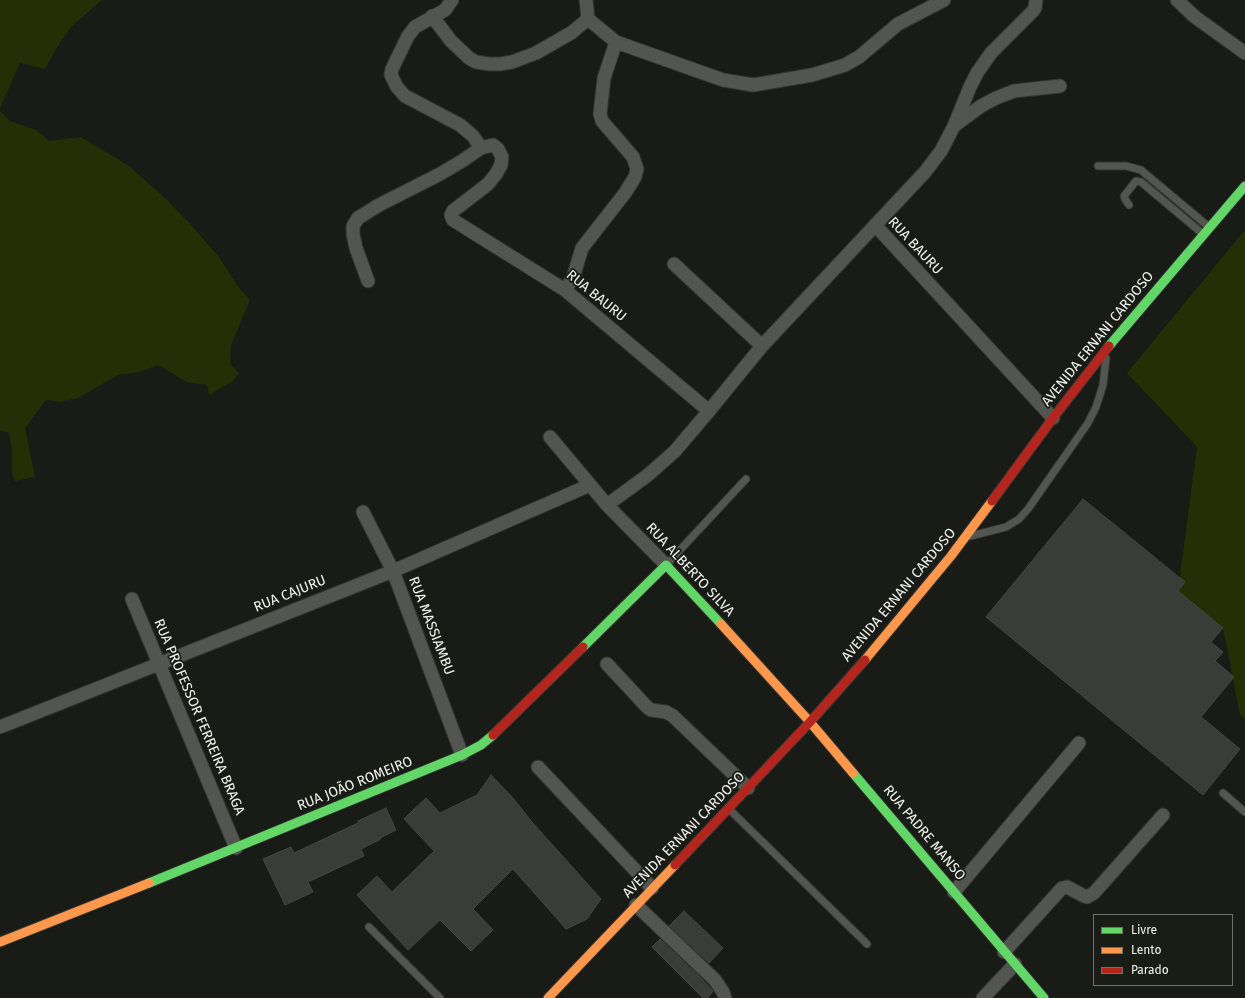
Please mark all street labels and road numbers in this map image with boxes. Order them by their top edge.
street label: RUA BAURU [884,214,946,278]
street label: RUA BAURU [563,267,629,325]
street label: AVENIDA ERNANI CARDOSO [1038,268,1158,410]
street label: RUA ALBERTO SILVA [642,520,738,620]
street label: AVENIDA ERNANI CARDOSO [838,525,960,665]
street label: RUA CAJURU [251,572,329,616]
street label: RUA MASSIAMBU [405,574,457,678]
street label: RUA PROFESSOR FERREIRA BRAGA [150,616,248,818]
street label: RUA JOÃO ROMEIRO [295,753,415,815]
street label: AVENIDA ERNANI CARDOSO [619,768,749,902]
street label: RUA PADRE MANSO [879,782,969,884]

